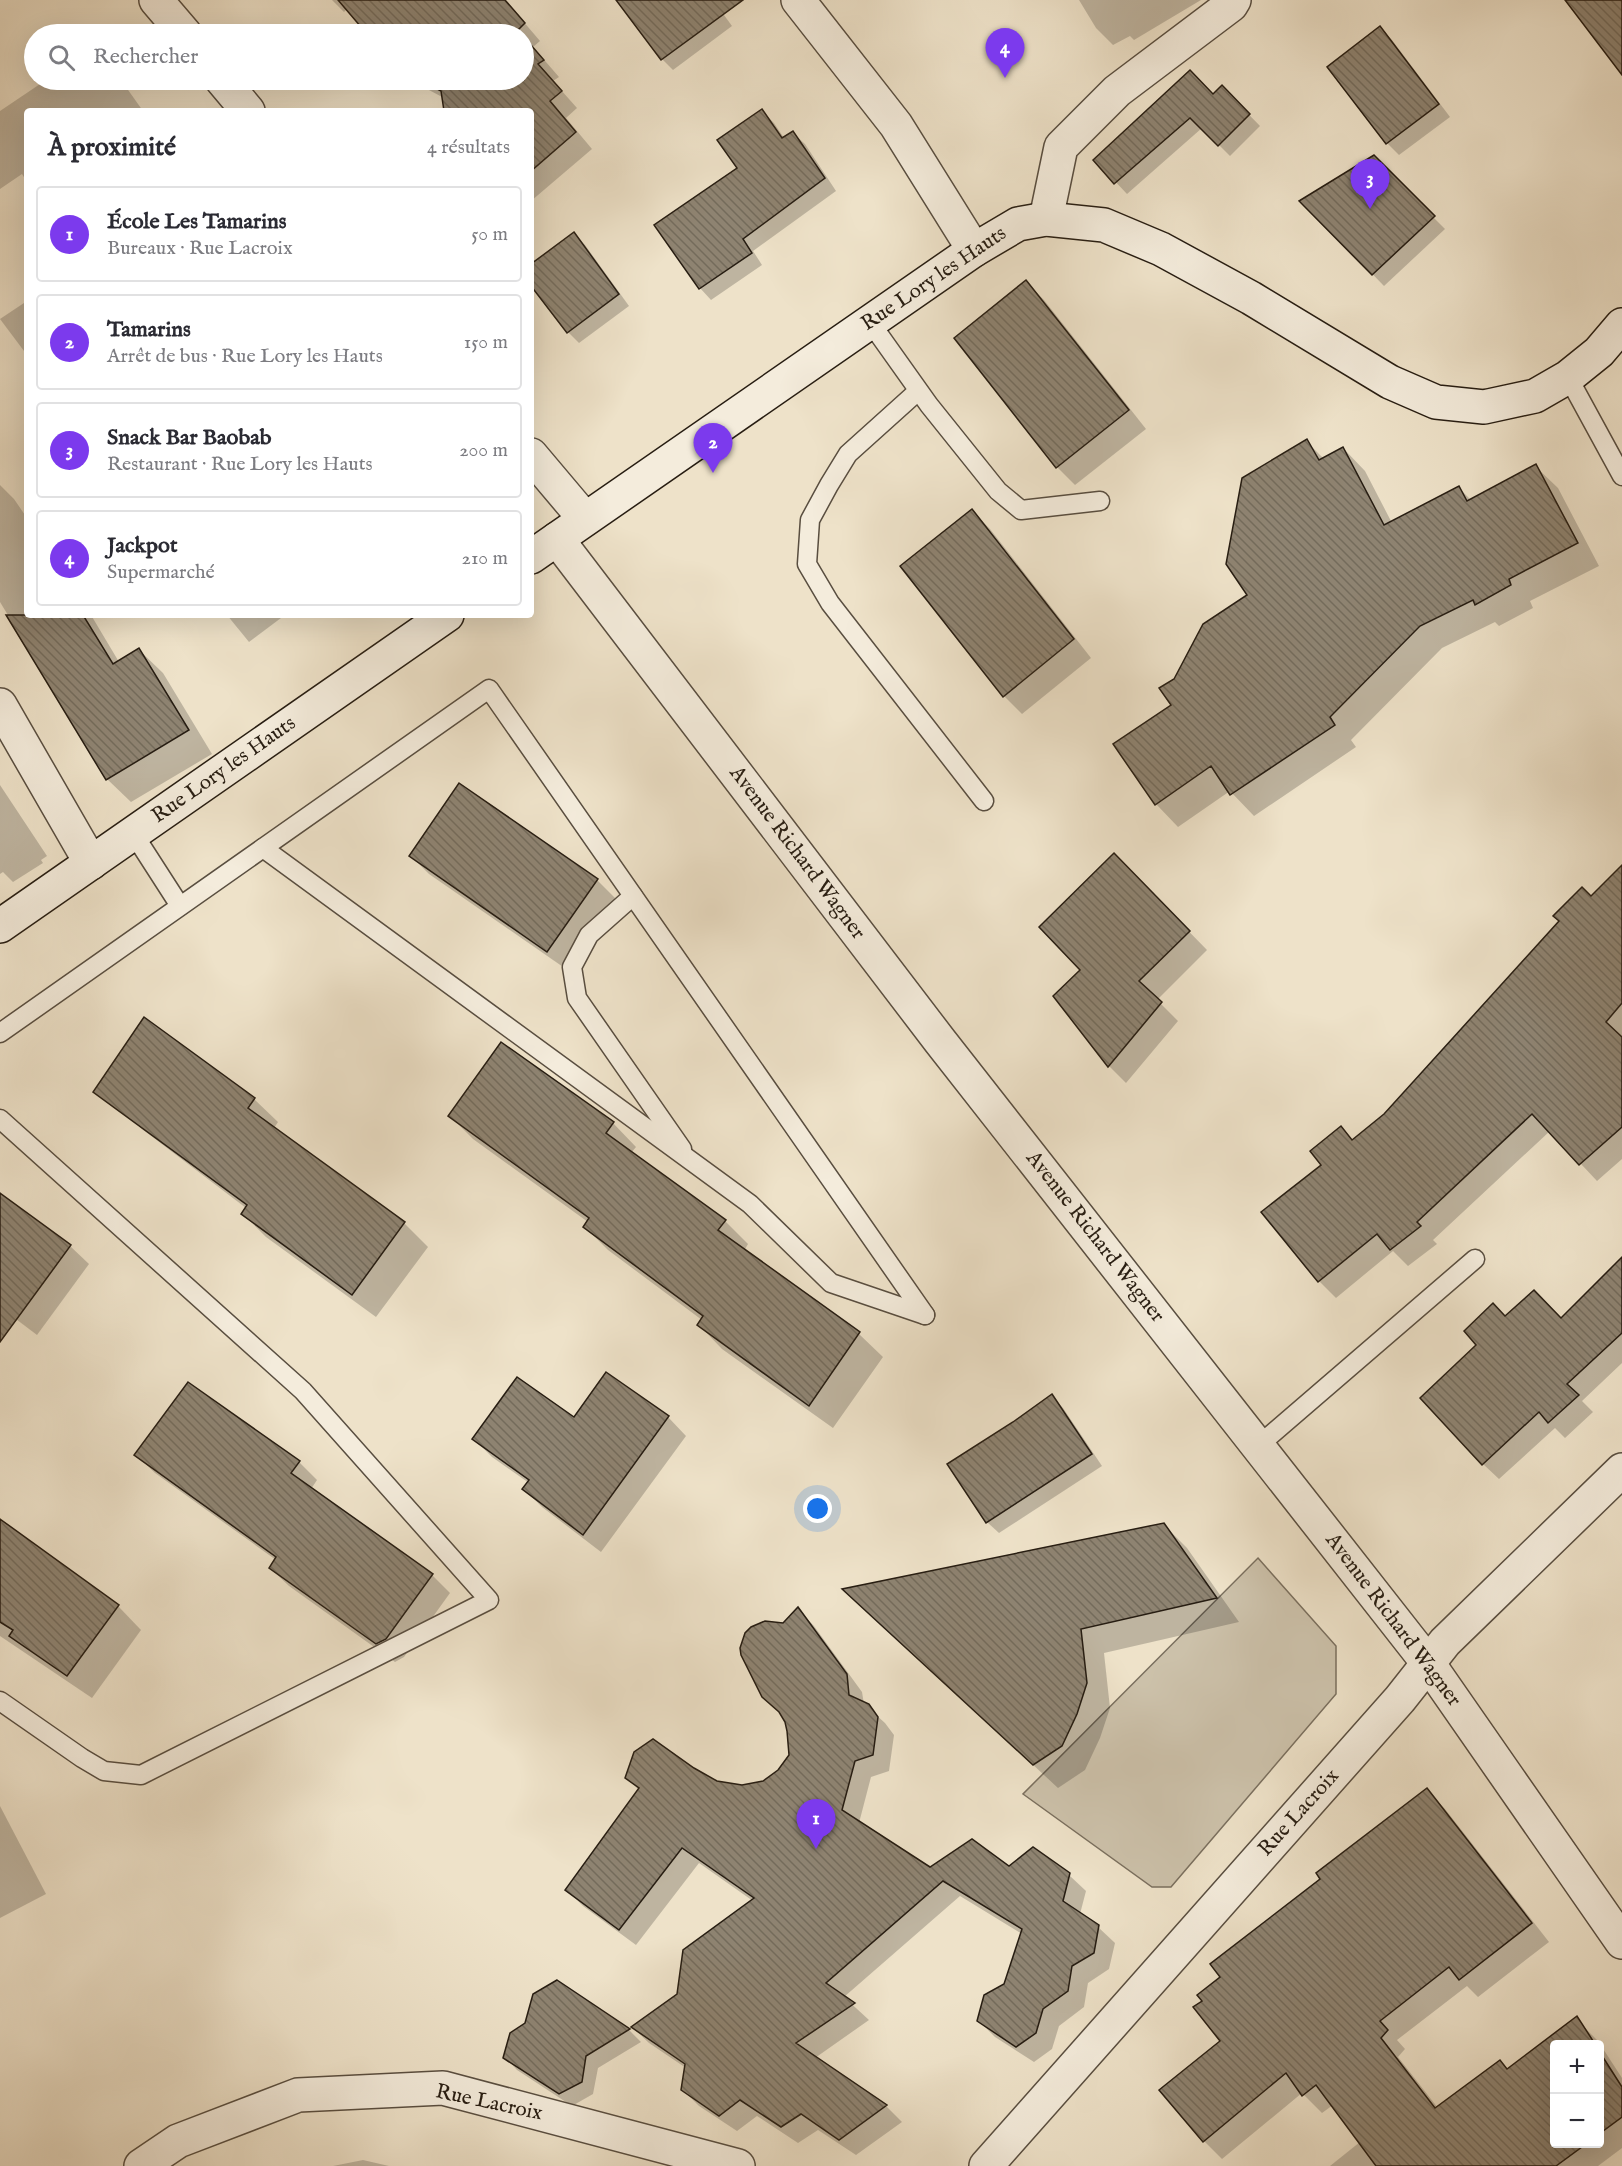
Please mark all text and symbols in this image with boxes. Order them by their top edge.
search box [24,24,534,90]
pin: 4 [986,28,1024,78]
icon: search [45,41,78,74]
text: Rechercher [93,43,198,71]
text: À proximité [48,131,176,164]
text: 4 résultats [427,135,510,160]
pin: 3 [1350,160,1390,209]
text: École Les Tamarins [107,208,287,236]
street label: Rue Lory les Hauts [856,220,1012,338]
text: 1 [66,222,73,247]
text: 50 m [471,222,508,247]
text: Bureaux · Rue Lacroix [107,236,293,261]
text: Tamarins [107,316,191,344]
text: 2 [65,330,74,355]
text: 150 m [464,330,508,355]
text: Arrêt de bus · Rue Lory les Hauts [107,344,383,369]
text: Snack Bar Baobab [107,424,271,452]
pin: 2 [694,424,732,473]
text: 3 [66,438,73,463]
text: 200 m [459,438,508,463]
text: Restaurant · Rue Lory les Hauts [107,452,373,477]
text: Jackpot [107,532,177,560]
text: 4 [65,546,74,571]
text: 210 m [462,546,508,571]
text: Supermarché [107,560,215,585]
street label: Rue Lory les Hauts [147,710,301,830]
street label: Avenue Richard Wagner [722,760,871,945]
street label: Avenue Richard Wagner [1019,1145,1171,1329]
your location [803,1494,832,1523]
street label: Avenue Richard Wagner [1318,1527,1467,1712]
street label: Rue Lacroix [1253,1764,1345,1862]
pin: 1 [796,1800,836,1849]
map controls [1550,2040,1604,2148]
button: + [1550,2040,1604,2094]
street label: Rue Lacroix [433,2078,545,2128]
button: − [1550,2094,1604,2148]

